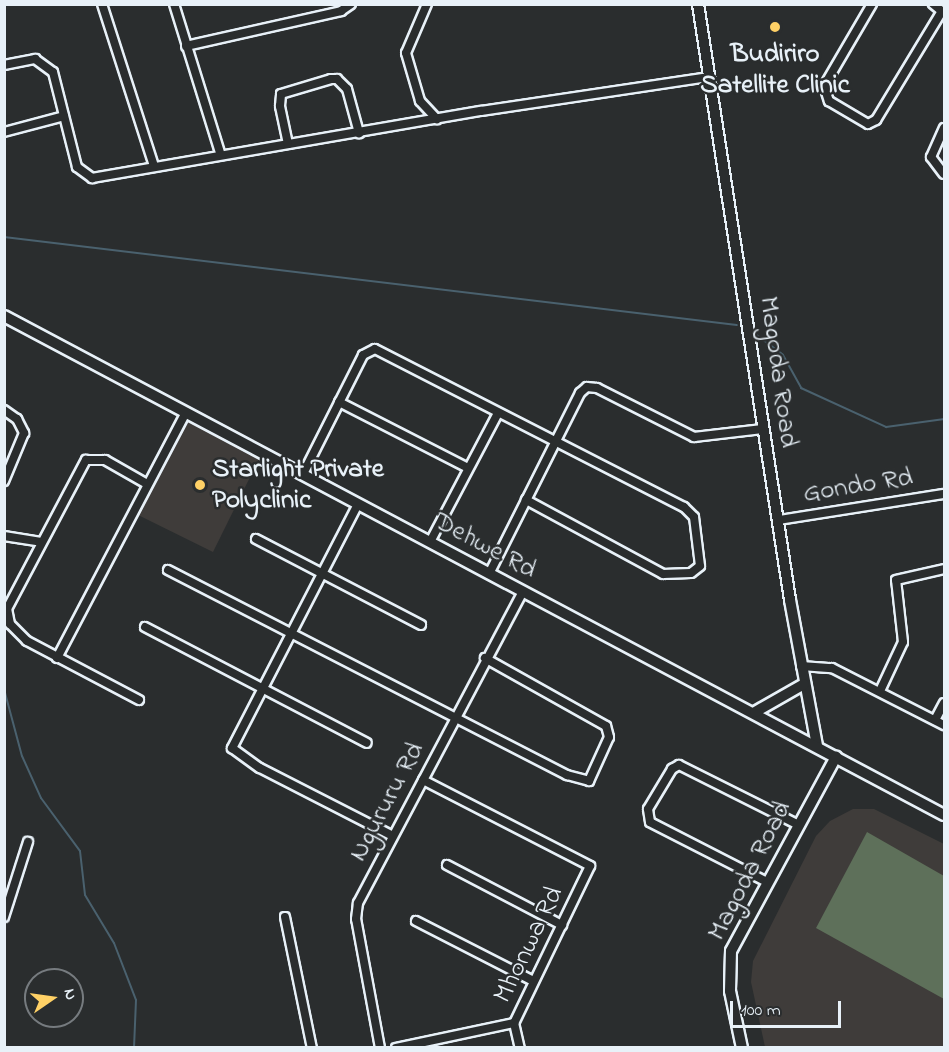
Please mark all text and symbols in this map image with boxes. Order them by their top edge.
marker: Budiriro Satellite Clinic [766,18,784,36]
place label: Budiriro Satellite Clinic [700,38,850,101]
street label: Magoda Road [751,294,805,450]
place label: Starlight Private Polyclinic [212,453,384,516]
street label: Gondo Rd [801,461,915,511]
marker: Starlight Private Polyclinic [193,478,207,492]
street label: Dehwe Rd [428,506,542,586]
street label: Ngururu Rd [342,737,432,867]
street label: Magoda Road [701,796,799,946]
street label: Mhonwa Rd [487,881,571,1009]
north arrow [24,968,84,1028]
text: N [57,986,82,1002]
scale bar [733,989,844,1027]
text: 100 m [741,998,781,1024]

